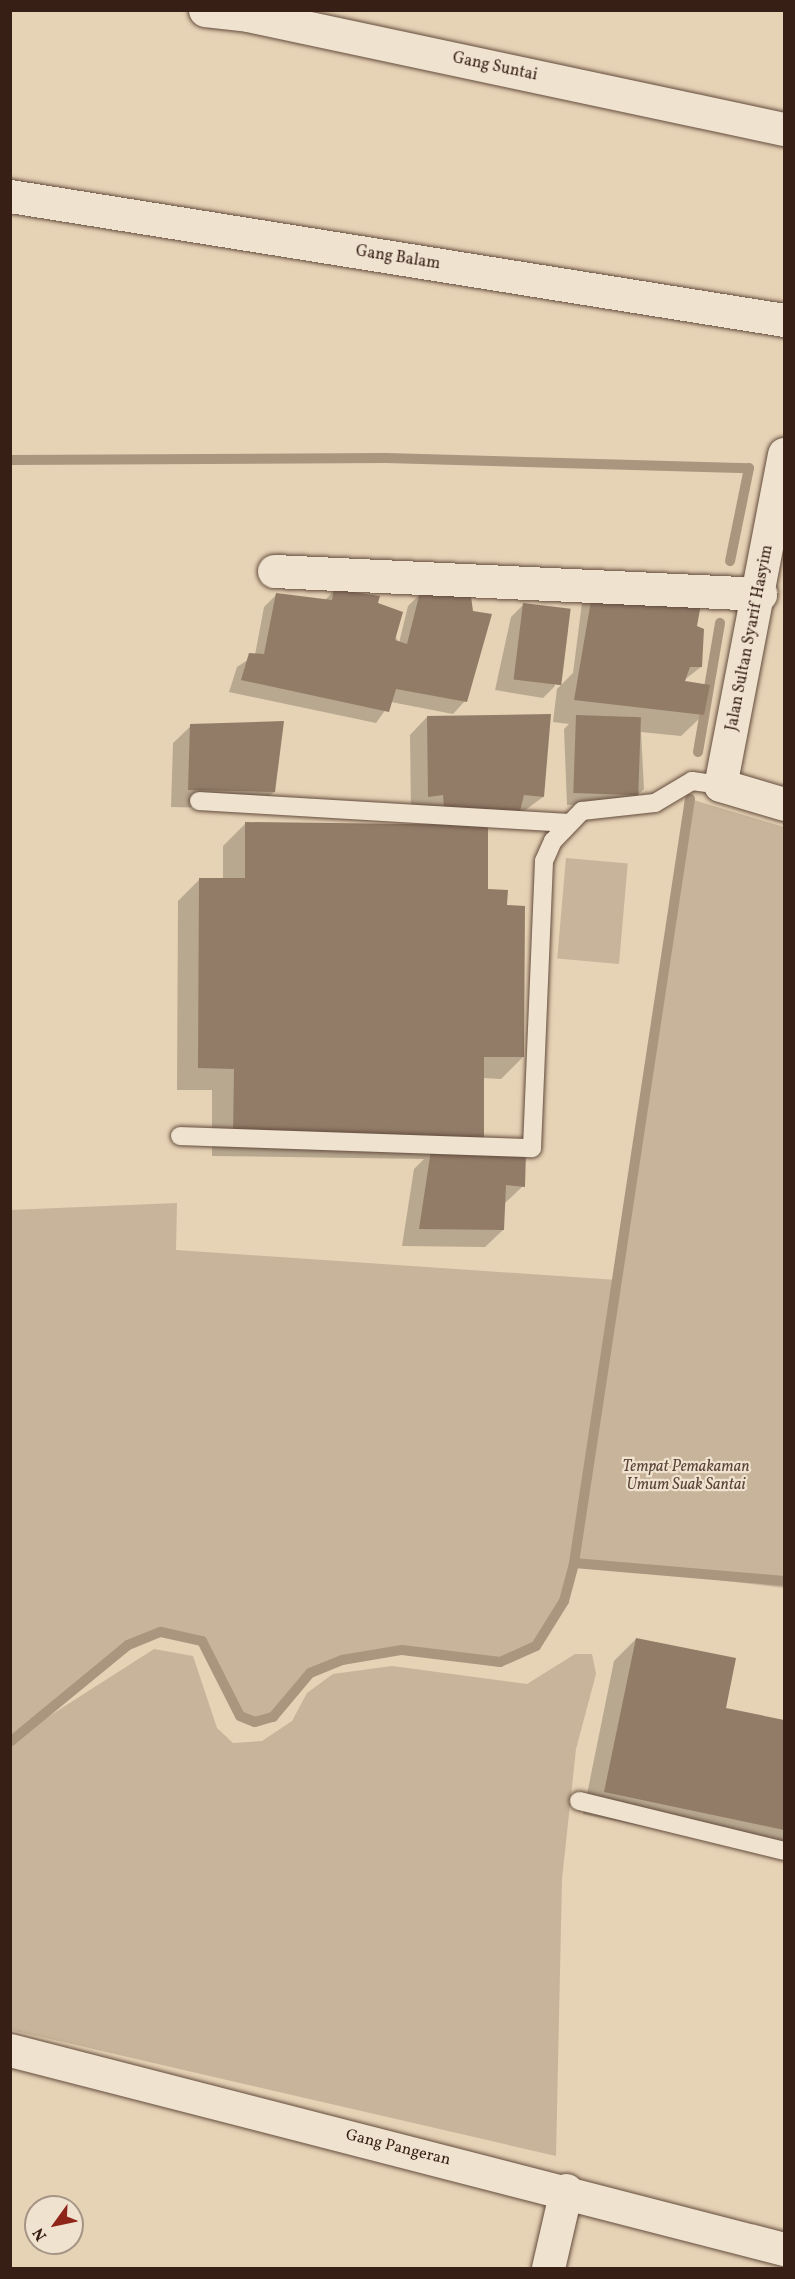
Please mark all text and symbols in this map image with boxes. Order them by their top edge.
street label: Gang Suntai [451,49,539,85]
street label: Gang Balam [354,242,442,274]
street label: Jalan Sultan Syarif Hasyim [723,544,777,732]
park label: Tempat Pemakaman Umum Suak Santai [622,1457,750,1495]
street label: Gang Pangeran [344,2126,452,2170]
north arrow [24,2195,84,2255]
text: N [28,2223,53,2245]

